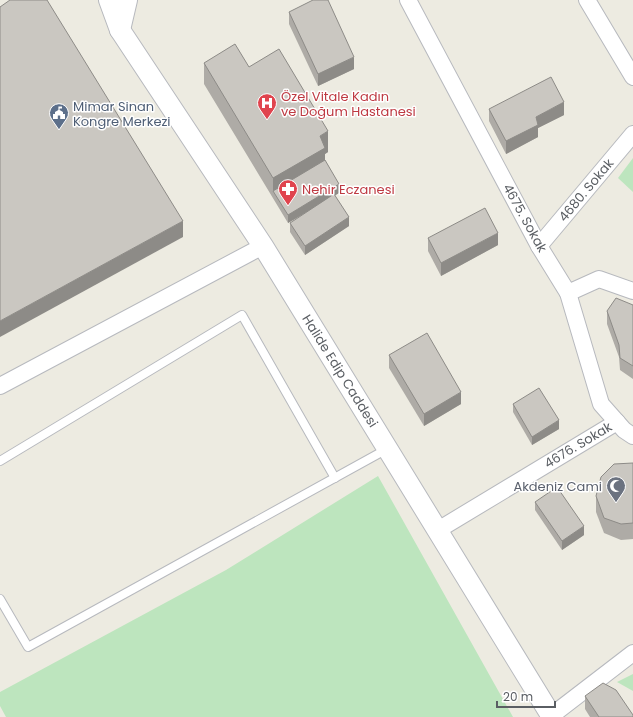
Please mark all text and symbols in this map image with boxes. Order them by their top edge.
place label: Özel Vitale Kadın ve Doğum Hastanesi [281,87,416,121]
hospital icon: Özel Vitale Kadın ve Doğum Hastanesi [256,92,278,120]
place label: Mimar Sinan Kongre Merkezi [73,97,171,131]
public building icon: Mimar Sinan Kongre Merkezi [48,102,70,130]
street label: 4680. Sokak [554,154,618,226]
pharmacy icon: Nehir Eczanesi [277,178,299,206]
place label: Nehir Eczanesi [302,180,395,199]
street label: 4675. Sokak [498,180,552,256]
street label: Halide Edip Caddesi [298,311,382,431]
street label: 4676. Sokak [540,417,616,473]
mosque icon: Akdeniz Cami [605,475,627,503]
place label: Akdeniz Cami [513,477,602,496]
scale bar [497,683,555,709]
text: 20 m [503,688,533,705]

